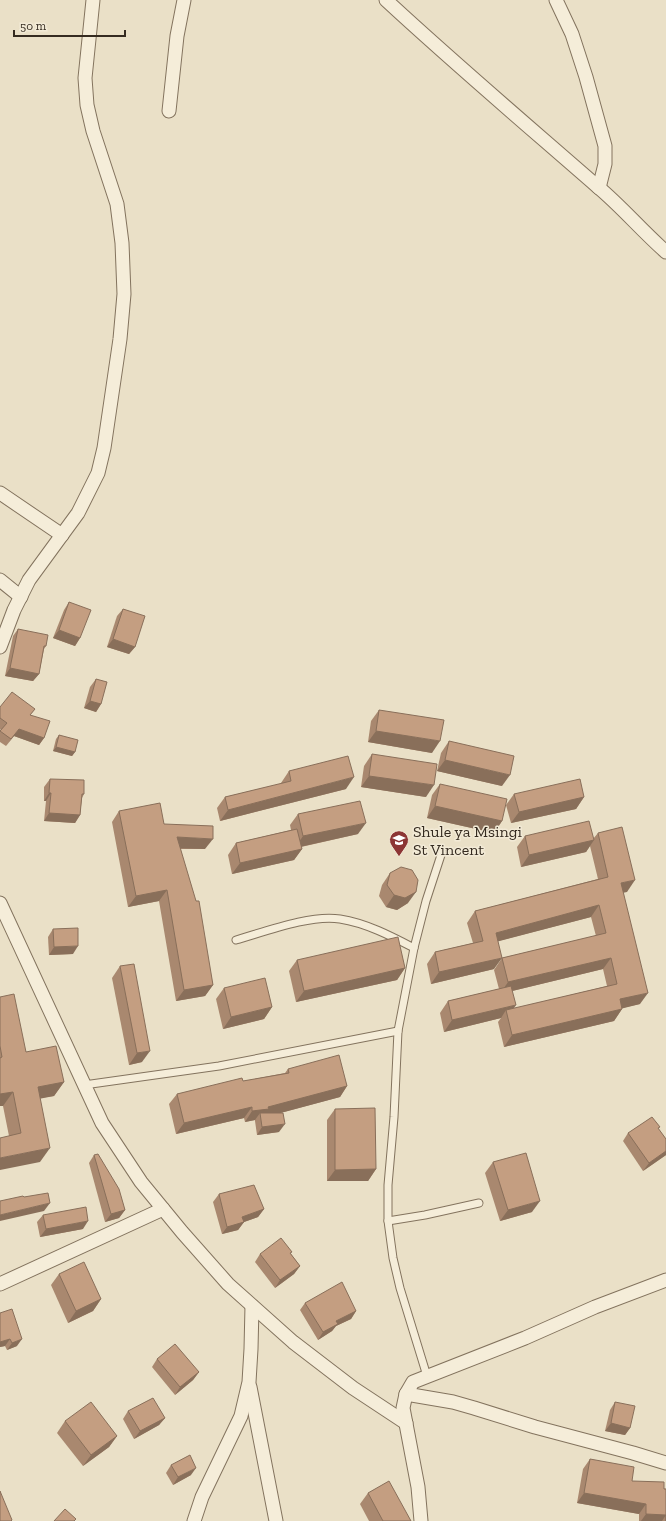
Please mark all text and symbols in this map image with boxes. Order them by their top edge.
scale bar [14,12,125,38]
text: 50 m [20,19,47,33]
place label: Shule ya Msingi St Vincent [413,822,522,859]
school or university icon: Shule ya Msingi St Vincent [388,829,410,857]

